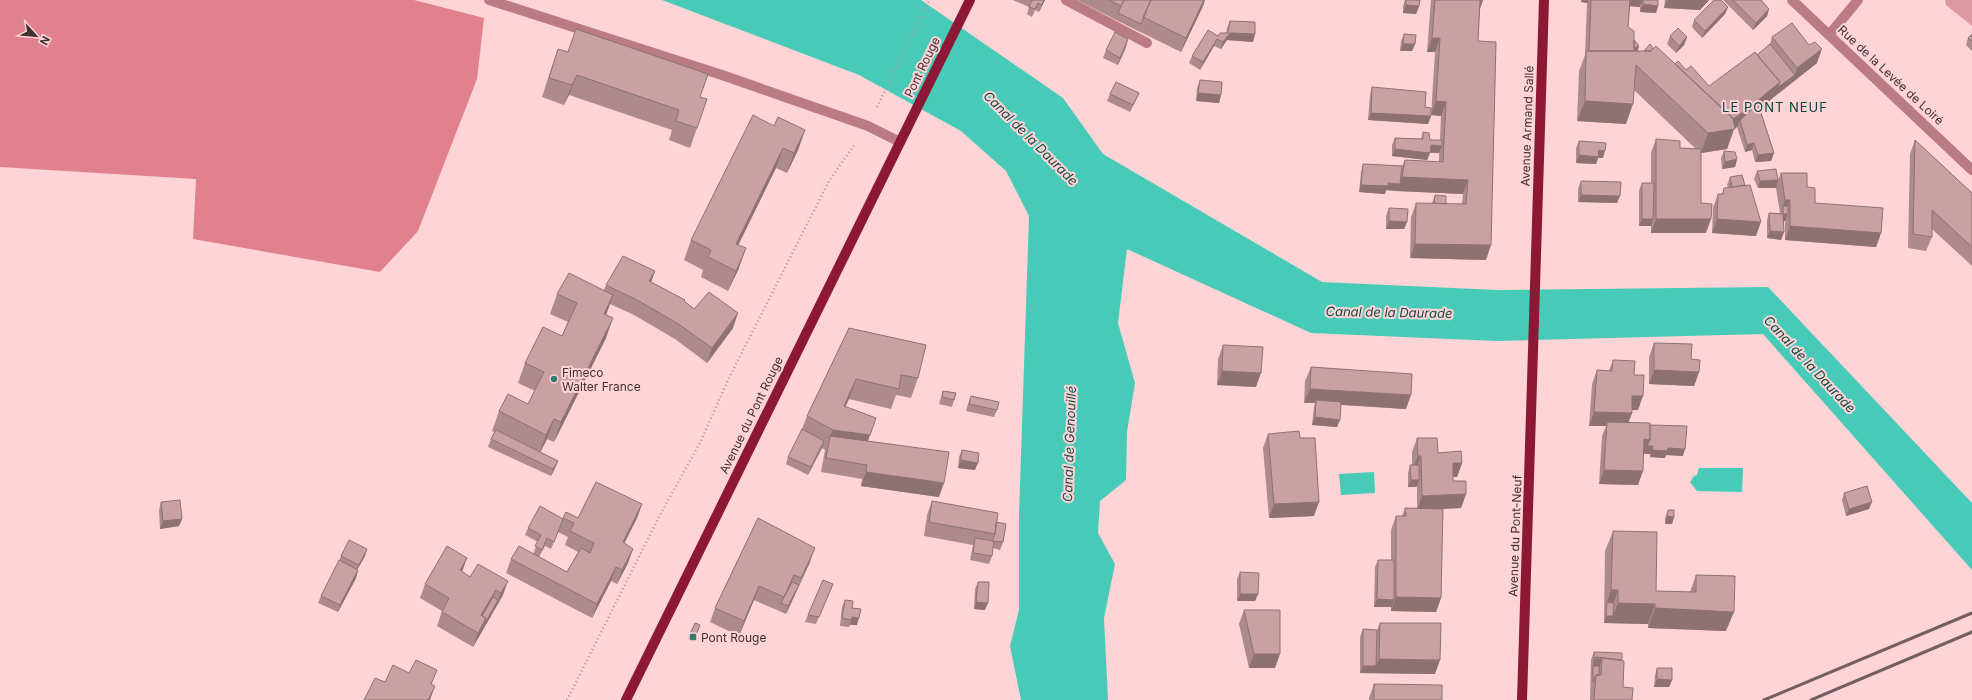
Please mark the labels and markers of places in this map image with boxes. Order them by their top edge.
place label: Fimeco Walter France [562,365,641,394]
marker: Fimeco Walter France [549,374,559,384]
place label: Pont Rouge [701,630,766,645]
marker: Pont Rouge [688,632,698,642]

